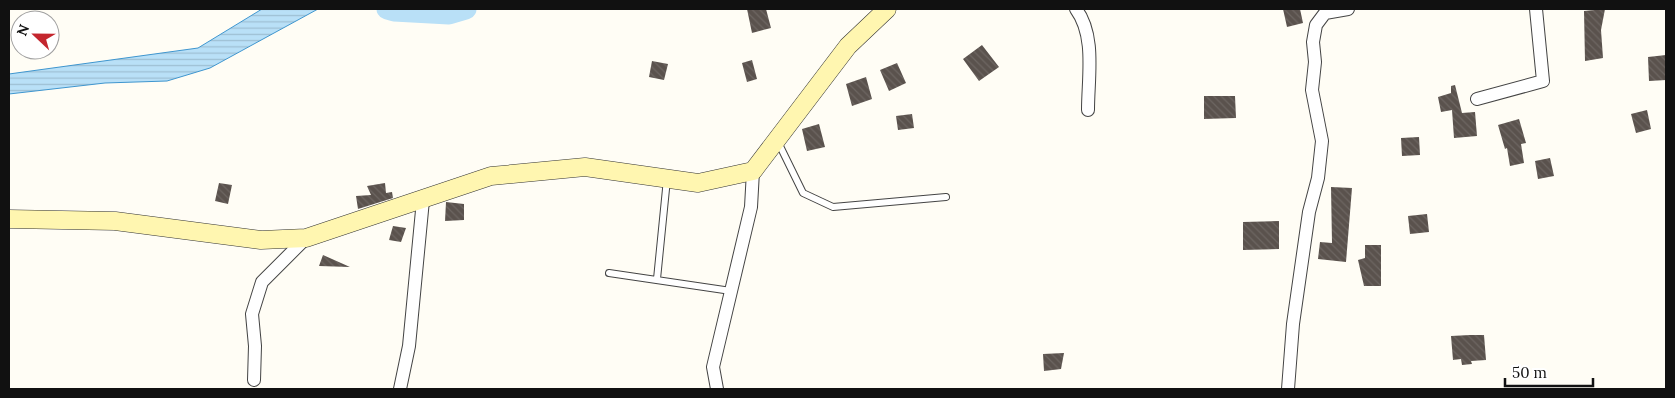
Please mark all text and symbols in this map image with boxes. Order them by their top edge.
north arrow [10,10,60,60]
text: N [13,22,33,39]
scale bar [1505,356,1592,388]
text: 50 m [1512,363,1547,382]

